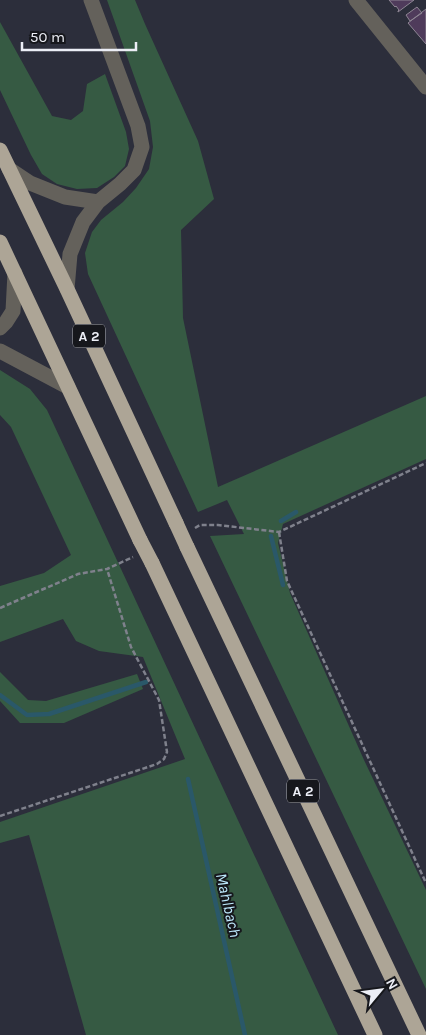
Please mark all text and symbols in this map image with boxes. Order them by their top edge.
scale bar [22,20,136,52]
text: 50 m [30,28,65,46]
road number: A 2 [73,324,105,348]
road number: A 2 [287,779,319,802]
water label: Mahlbach [212,871,245,939]
north arrow [356,965,406,1015]
text: N [382,975,402,992]

